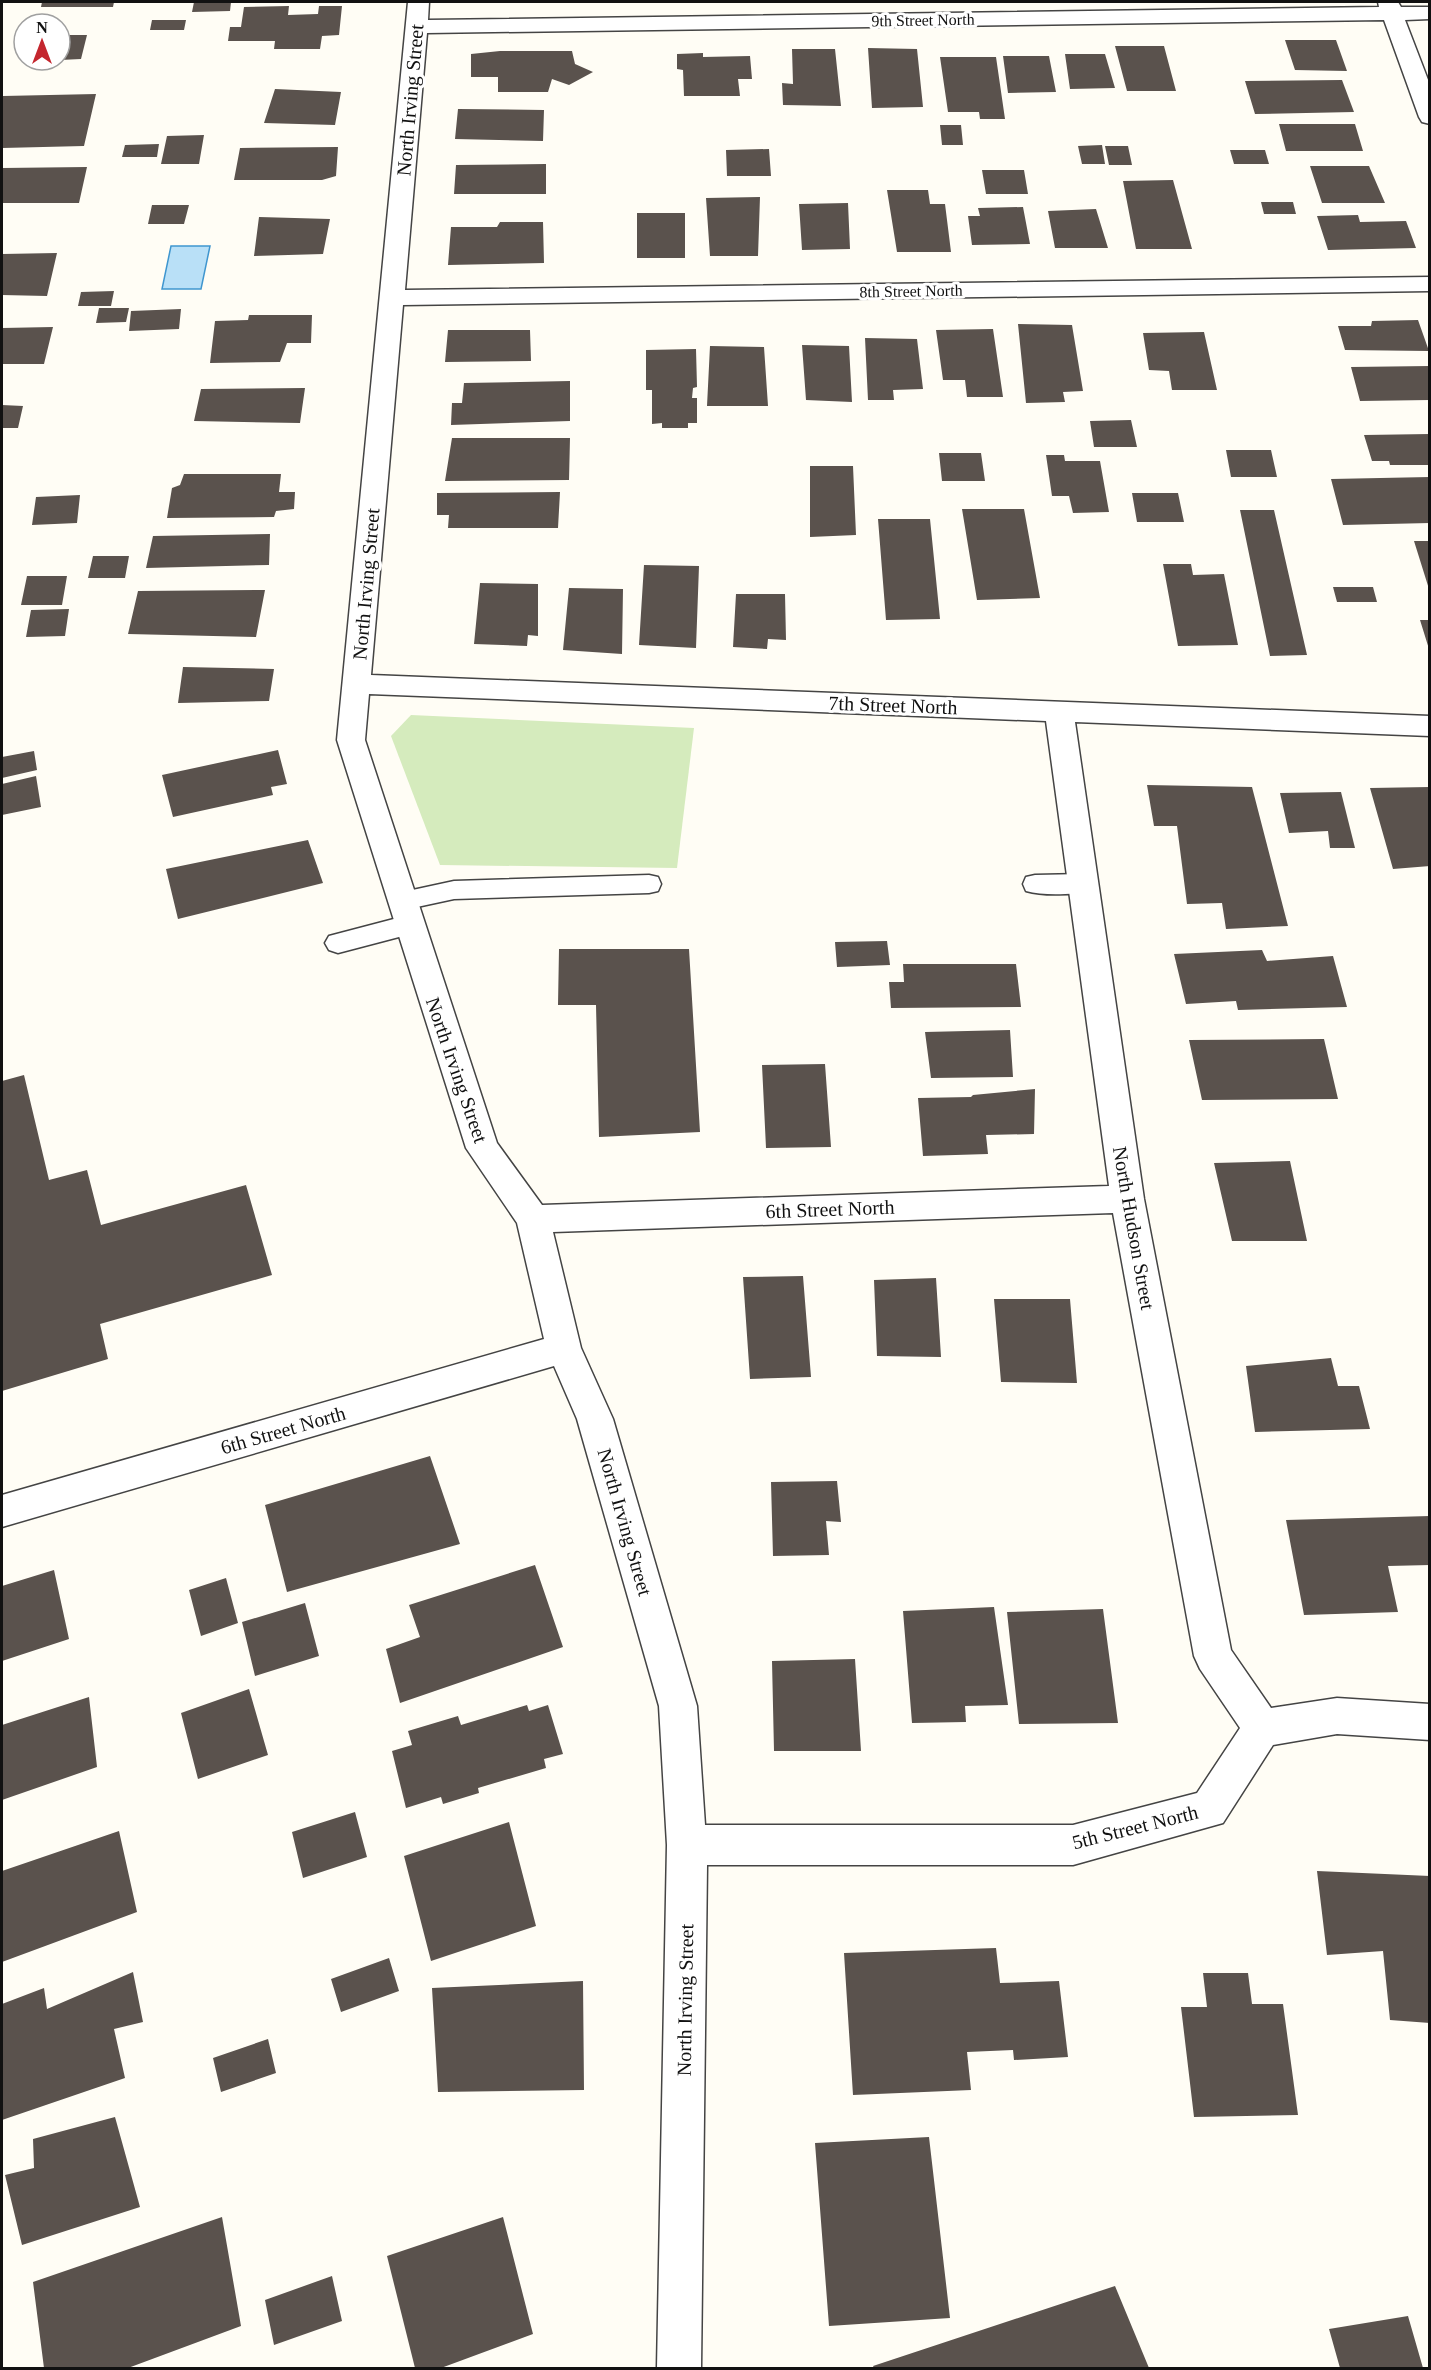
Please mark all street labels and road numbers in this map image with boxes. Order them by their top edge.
street label: 9th Street North [871,11,975,29]
street label: North Irving Street [392,23,429,177]
street label: 8th Street North [859,282,963,300]
street label: North Irving Street [348,507,385,661]
street label: 7th Street North [828,692,958,718]
street label: North Irving Street [421,994,492,1146]
street label: North Hudson Street [1109,1145,1159,1312]
street label: 6th Street North [765,1196,895,1222]
street label: 6th Street North [218,1402,348,1458]
street label: North Irving Street [592,1446,657,1599]
street label: 5th Street North [1070,1801,1200,1853]
street label: North Irving Street [673,1923,698,2076]

